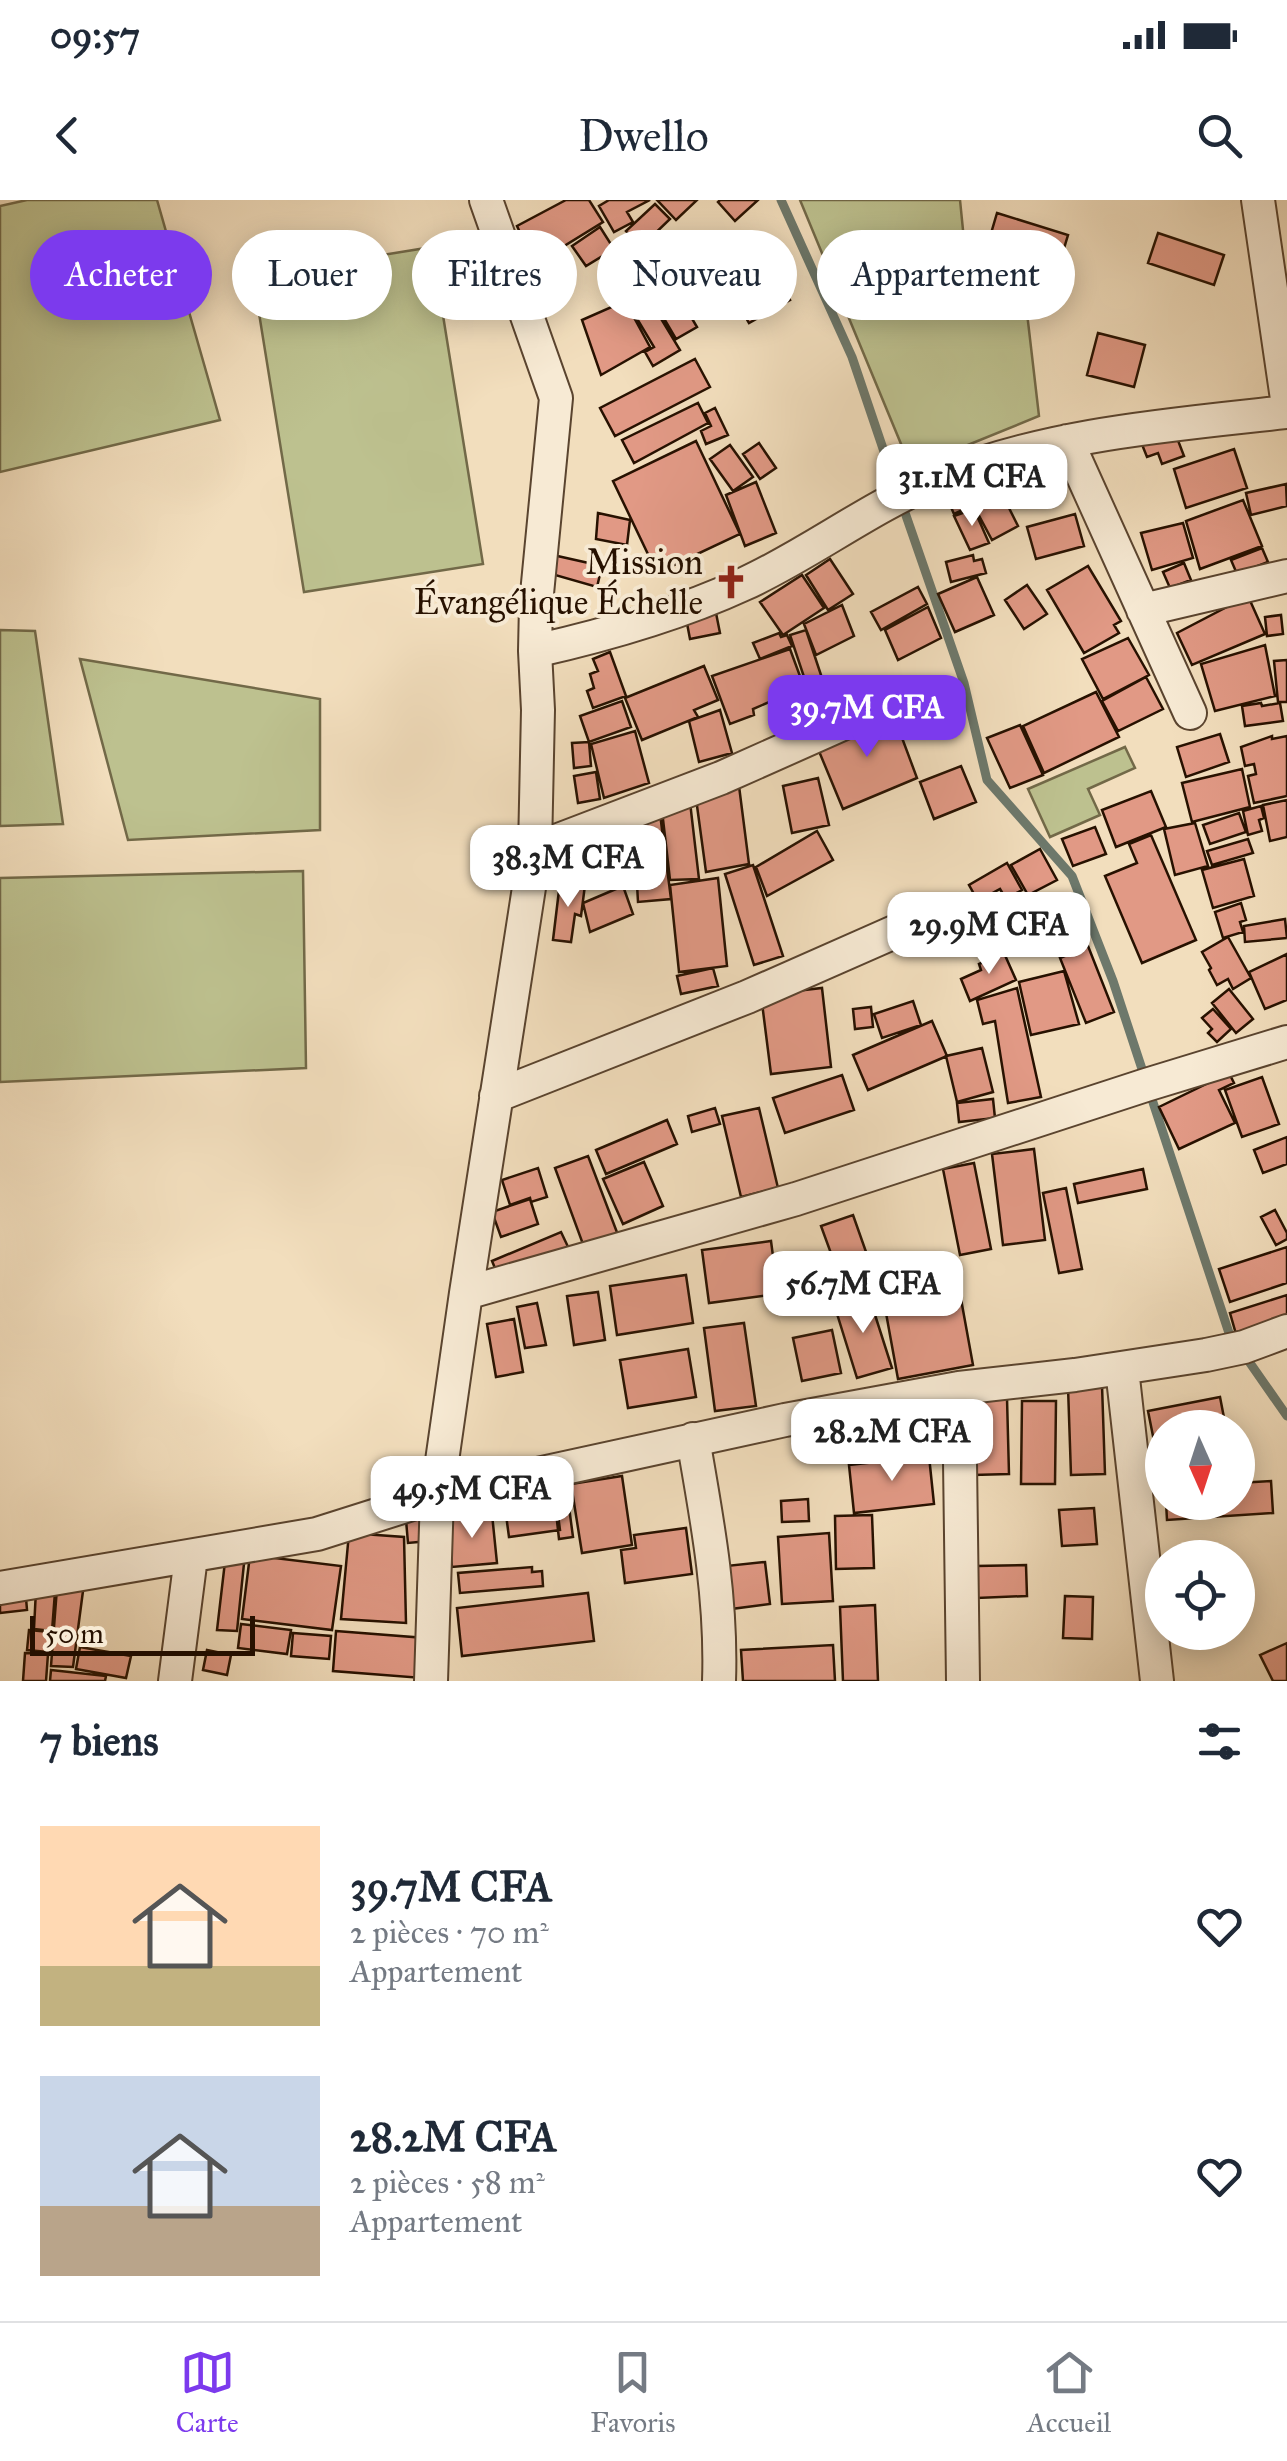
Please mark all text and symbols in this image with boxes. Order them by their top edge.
text: 09:57 [50,12,140,58]
icon: back [40,108,95,163]
text: Dwello [578,108,709,163]
icon: search [1192,108,1247,163]
chip: Acheter [30,230,212,320]
chip: Louer [232,230,392,320]
chip: Filtres [412,230,577,320]
chip: Nouveau [597,230,797,320]
chip: Appartement [817,230,1075,320]
pin: 31.1M CFA [858,444,1086,529]
text: 31.1M CFA [898,457,1046,496]
place label: Mission Évangélique Échelle [414,541,703,624]
church icon: Mission Évangélique Échelle [712,563,750,601]
pin: 39.7M CFA [753,675,981,760]
text: 39.7M CFA [790,688,944,727]
pin: 38.3M CFA [454,825,682,910]
text: 38.3M CFA [492,838,644,877]
pin: 29.9M CFA [875,892,1103,977]
text: 29.9M CFA [909,905,1069,944]
pin: 56.7M CFA [749,1251,977,1336]
text: 56.7M CFA [785,1264,941,1303]
pin: 28.2M CFA [778,1399,1006,1484]
north arrow [1145,1410,1255,1520]
map controls [1145,1410,1255,1650]
text: 28.2M CFA [813,1412,971,1451]
pin: 49.5M CFA [358,1456,586,1541]
text: 49.5M CFA [393,1469,551,1508]
button: locate [1145,1540,1255,1650]
scale bar [30,1611,255,1656]
text: 50 m [45,1616,104,1651]
icon: filters [1192,1714,1247,1769]
text: 7 biens [40,1715,159,1767]
text: 39.7M CFA [350,1861,553,1913]
icon: home [120,1866,240,1986]
icon: heart [1192,1899,1247,1954]
text: 2 pièces · 70 m² [350,1913,549,1952]
text: Appartement [350,1952,522,1991]
text: 28.2M CFA [350,2111,557,2163]
icon: home [120,2116,240,2236]
icon: heart [1192,2149,1247,2204]
text: 2 pièces · 58 m² [350,2163,545,2202]
text: Appartement [350,2202,522,2241]
tab: Carte [176,2345,239,2440]
tab: Favoris [590,2345,675,2440]
tab: Accueil [1027,2345,1111,2440]

